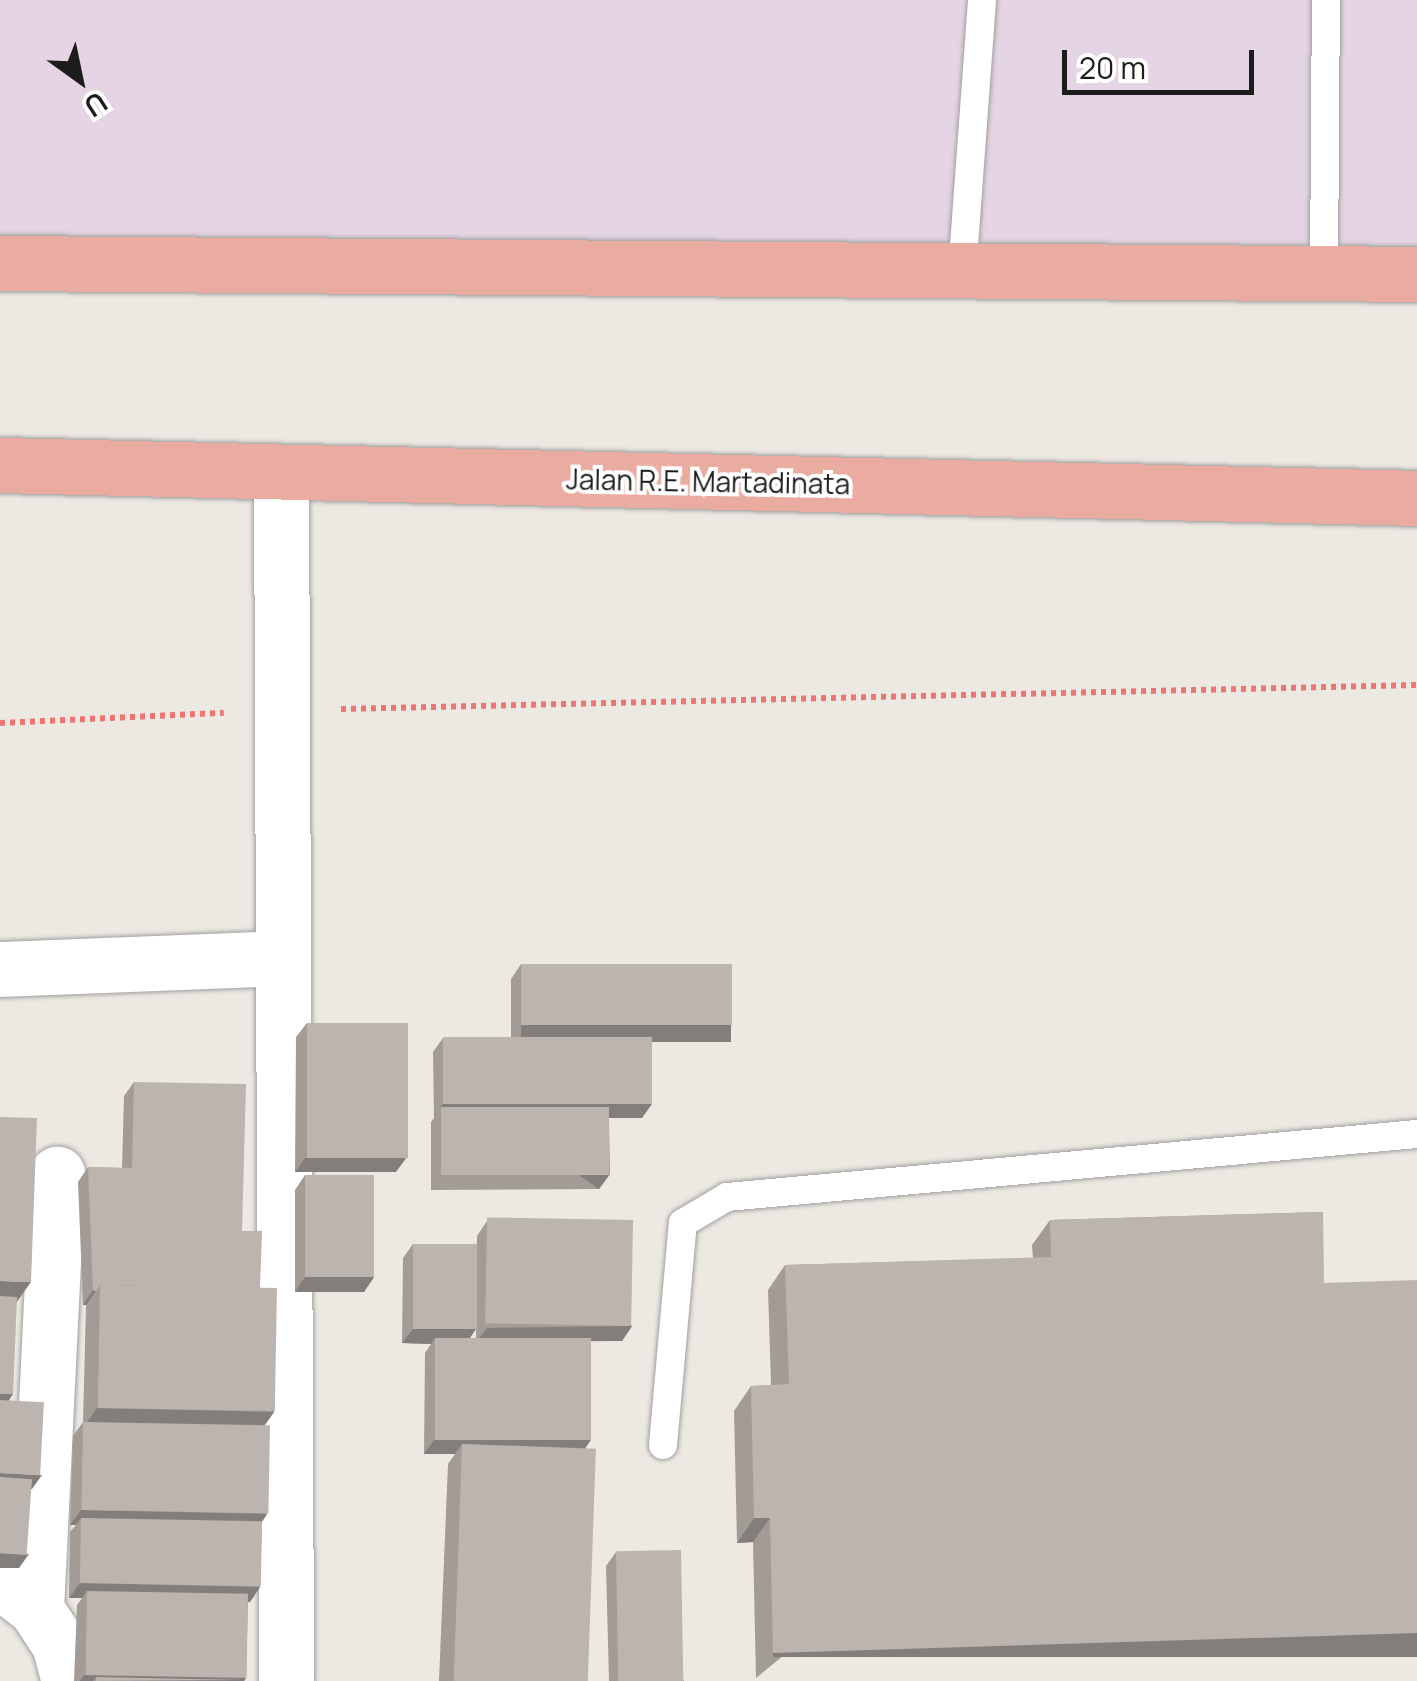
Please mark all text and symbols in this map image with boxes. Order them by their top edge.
north arrow [30,30,130,130]
scale bar [1067,30,1260,92]
text: 20 m [1079,47,1146,88]
text: U [78,84,115,127]
street label: Jalan R.E. Martadinata [566,462,850,500]

